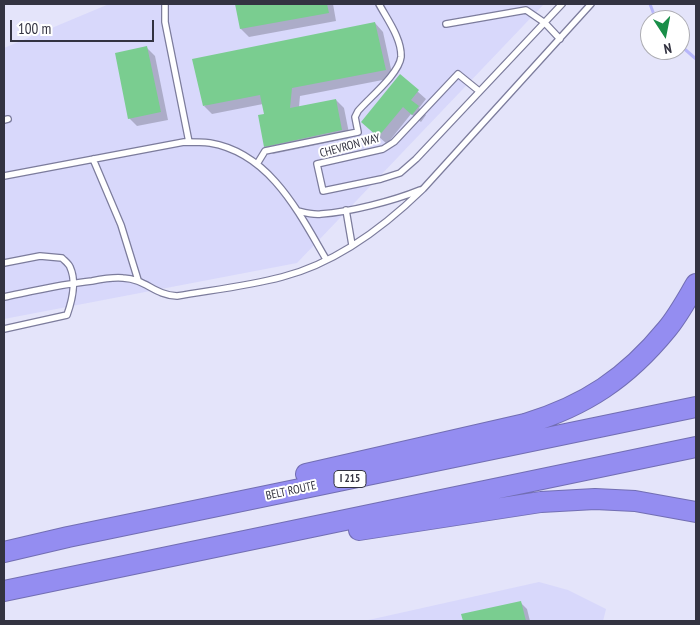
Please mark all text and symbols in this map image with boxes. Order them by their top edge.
scale bar [12,10,156,42]
north arrow [640,10,690,60]
text: 100 m [18,19,51,38]
text: N [662,39,673,58]
street label: CHEVRON WAY [318,131,382,161]
road number: I 215 [334,470,366,488]
street label: BELT ROUTE [264,479,318,503]

